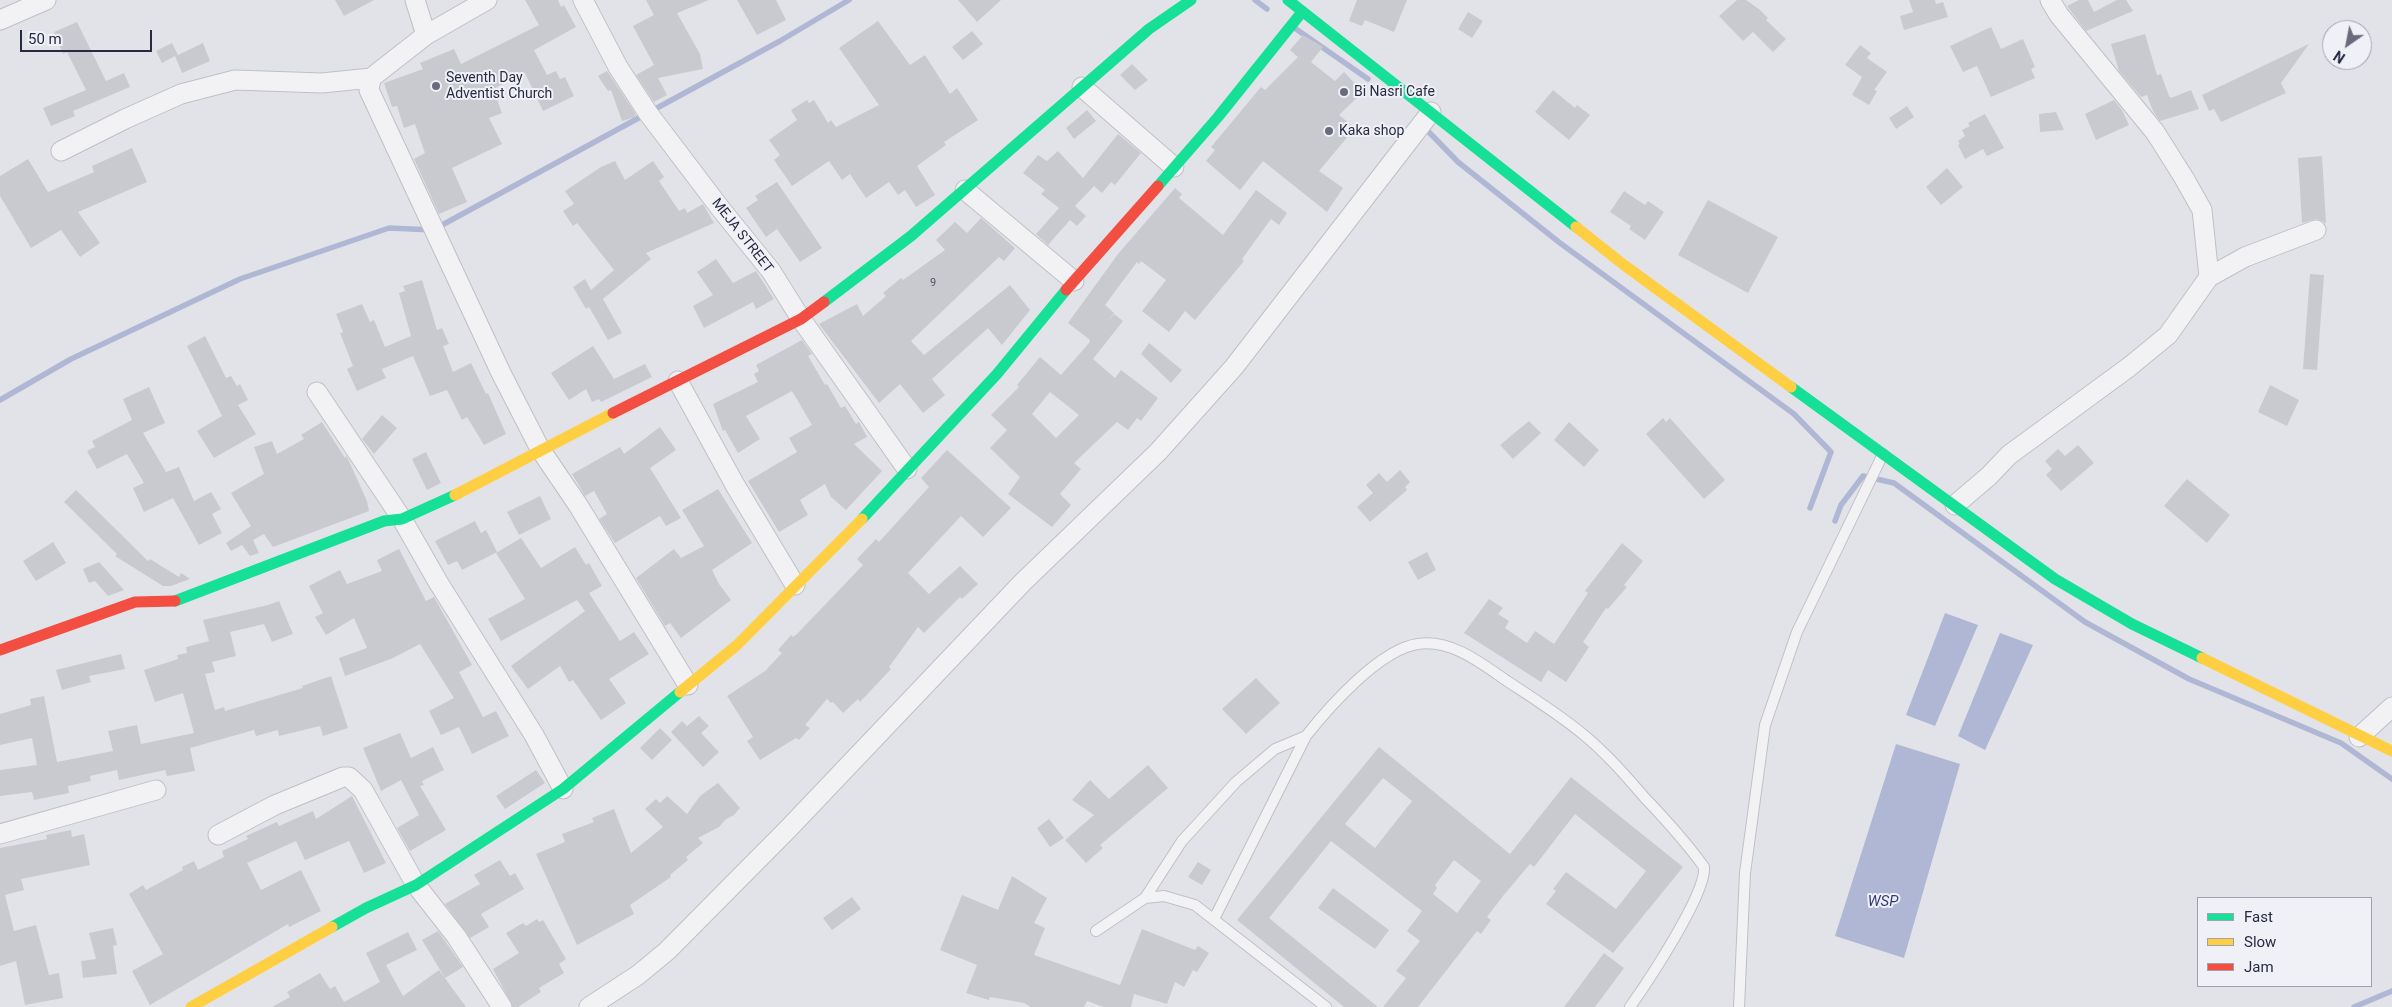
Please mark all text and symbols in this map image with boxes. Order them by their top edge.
scale bar [22,20,155,52]
north arrow [2322,20,2372,70]
text: 50 m [28,30,62,48]
text: N [2331,47,2348,66]
place label: Seventh Day Adventist Church [446,70,552,102]
marker: Seventh Day Adventist Church [430,80,442,92]
place label: Bi Nasri Cafe [1354,84,1435,100]
marker: Bi Nasri Cafe [1338,86,1350,98]
place label: Kaka shop [1339,123,1404,139]
marker: Kaka shop [1323,125,1335,137]
street label: MEJA STREET [708,195,776,277]
house number: 9 [930,276,936,290]
water label: WSP [1868,893,1898,911]
legend [2197,897,2372,987]
text: Fast [2244,908,2273,926]
text: Slow [2244,933,2276,951]
text: Jam [2244,958,2274,976]

